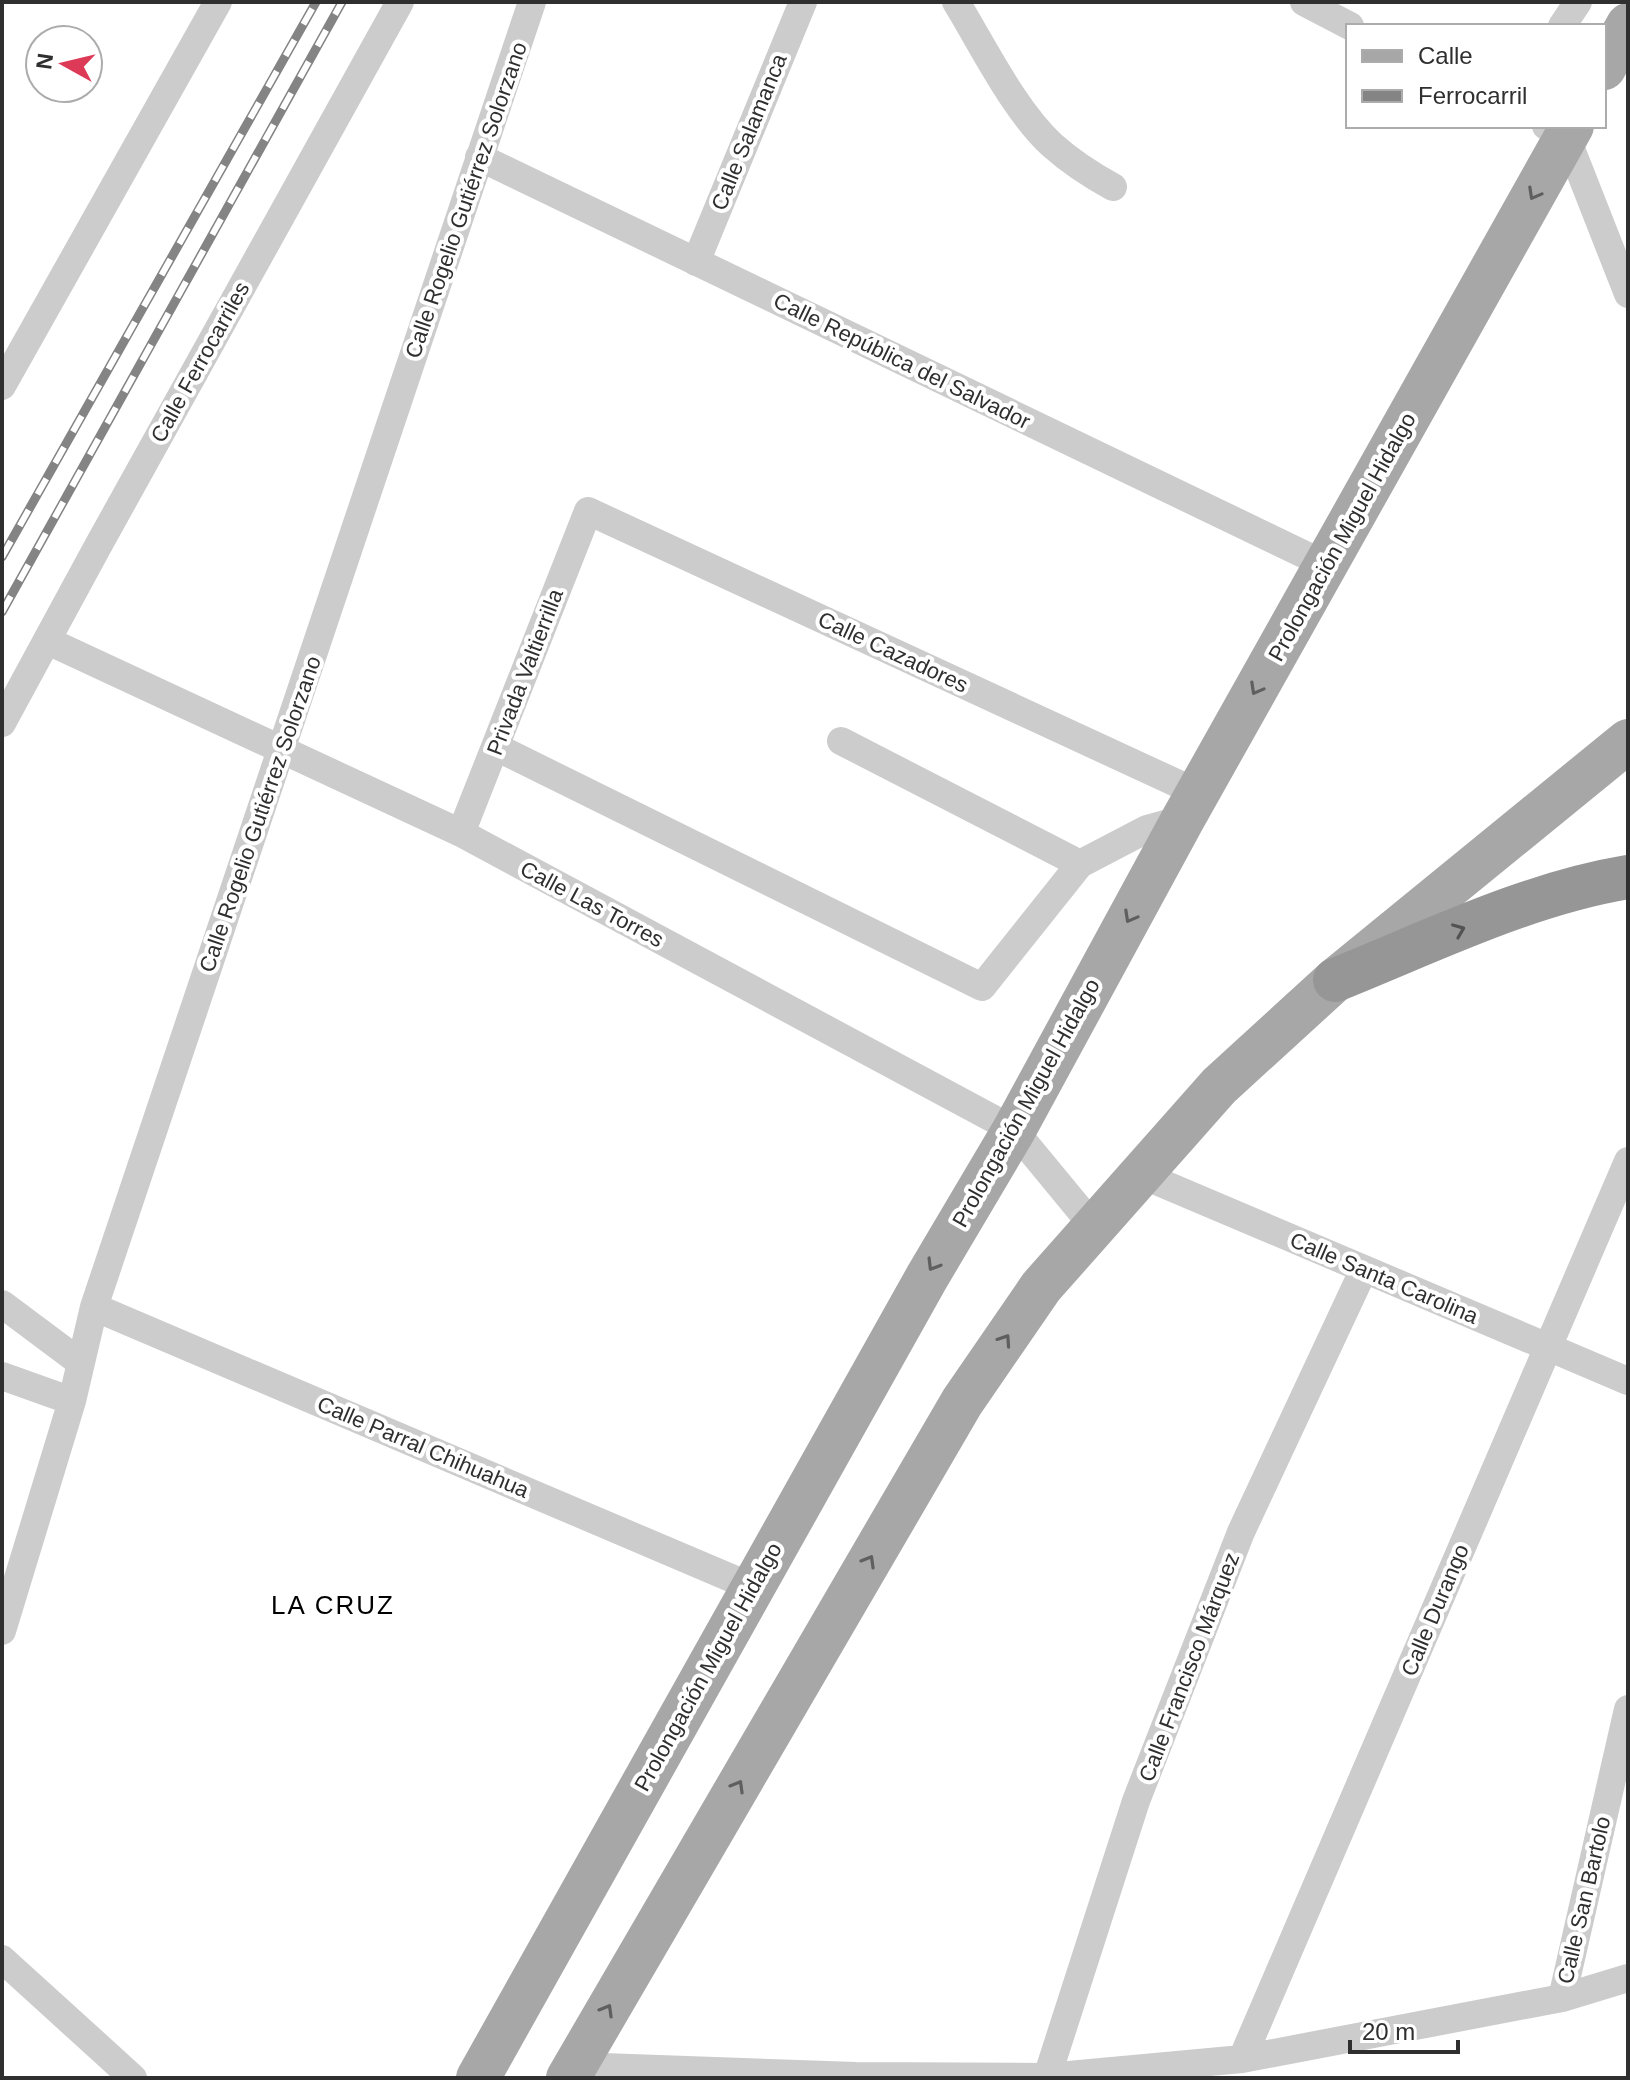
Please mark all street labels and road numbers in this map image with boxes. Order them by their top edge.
street label: Calle Rogelio Gutiérrez Solorzano [400,39,532,361]
street label: Calle Salamanca [706,50,792,214]
street label: Calle Ferrocarriles [146,277,254,447]
street label: Calle República del Salvador [770,288,1034,434]
street label: Prolongación Miguel Hidalgo [1263,408,1421,666]
street label: Privada Valtierrilla [482,585,568,758]
street label: Calle Cazadores [814,606,972,698]
street label: Calle Rogelio Gutiérrez Solorzano [194,653,326,975]
street label: Calle Las Torres [516,856,668,952]
street label: Prolongación Miguel Hidalgo [947,974,1105,1232]
street label: Calle Santa Carolina [1286,1227,1482,1329]
street label: Calle Parral Chihuahua [313,1391,533,1503]
street label: Prolongación Miguel Hidalgo [629,1538,787,1796]
street label: Calle Durango [1396,1540,1474,1680]
street label: Calle Francisco Márquez [1134,1549,1244,1785]
street label: Calle San Bartolo [1553,1814,1615,1986]

